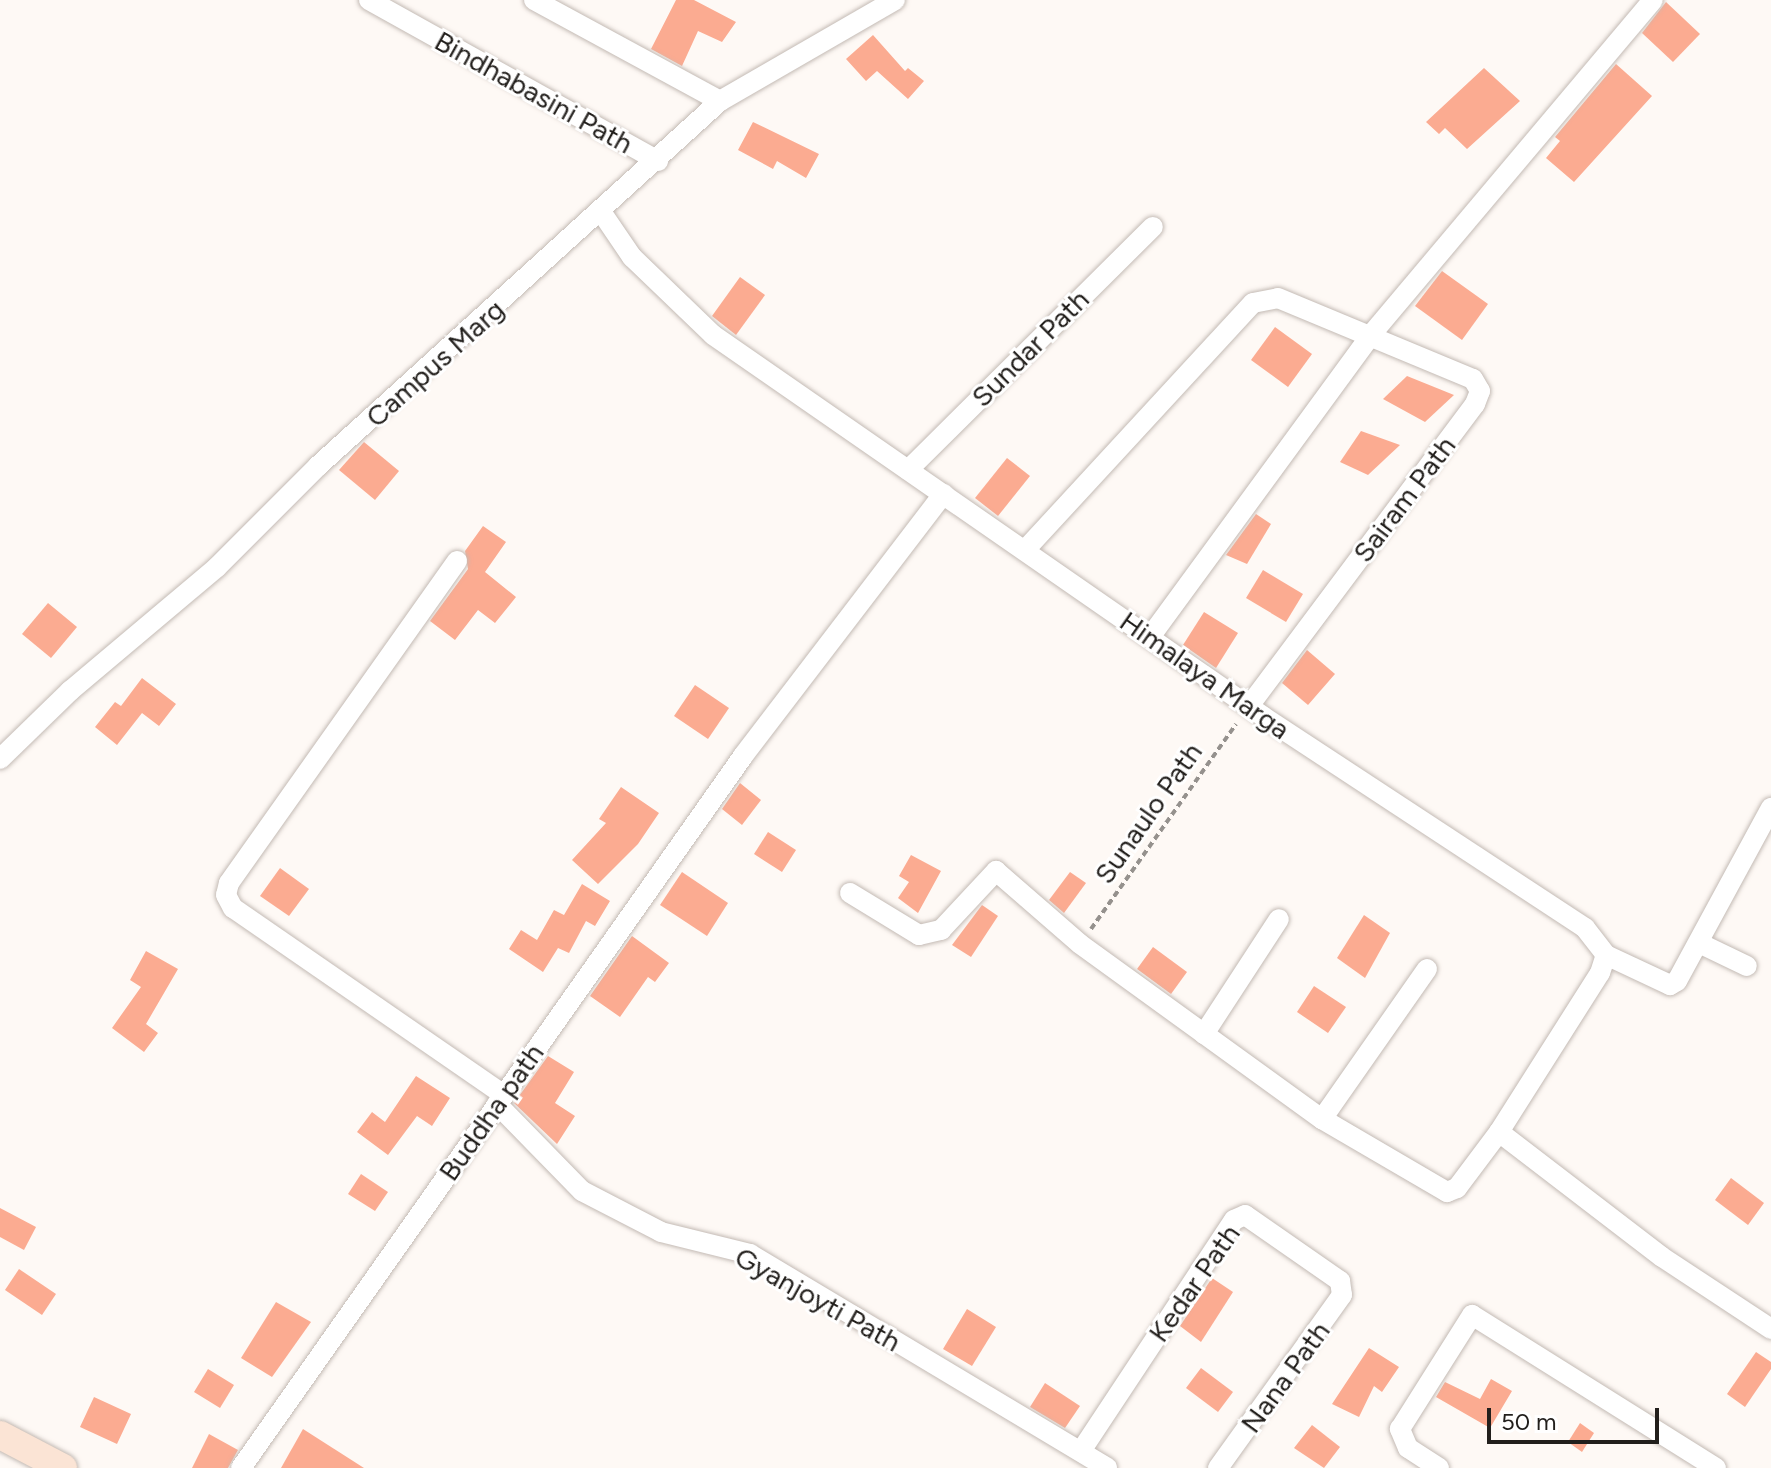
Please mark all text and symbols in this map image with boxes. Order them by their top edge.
street label: Bindhabasini Path [429,24,639,160]
street label: Sundar Path [964,282,1096,414]
street label: Campus Marg [359,292,511,434]
street label: Sairam Path [1346,429,1462,569]
street label: Himalaya Marga [1114,604,1296,746]
street label: Sunaulo Path [1087,736,1209,890]
street label: Buddha path [432,1037,550,1187]
street label: Kedar Path [1141,1218,1247,1348]
street label: Gyanjoyti Path [729,1240,907,1358]
street label: Nana Path [1233,1315,1337,1439]
scale bar [1491,1392,1663,1442]
text: 50 m [1501,1407,1557,1436]

